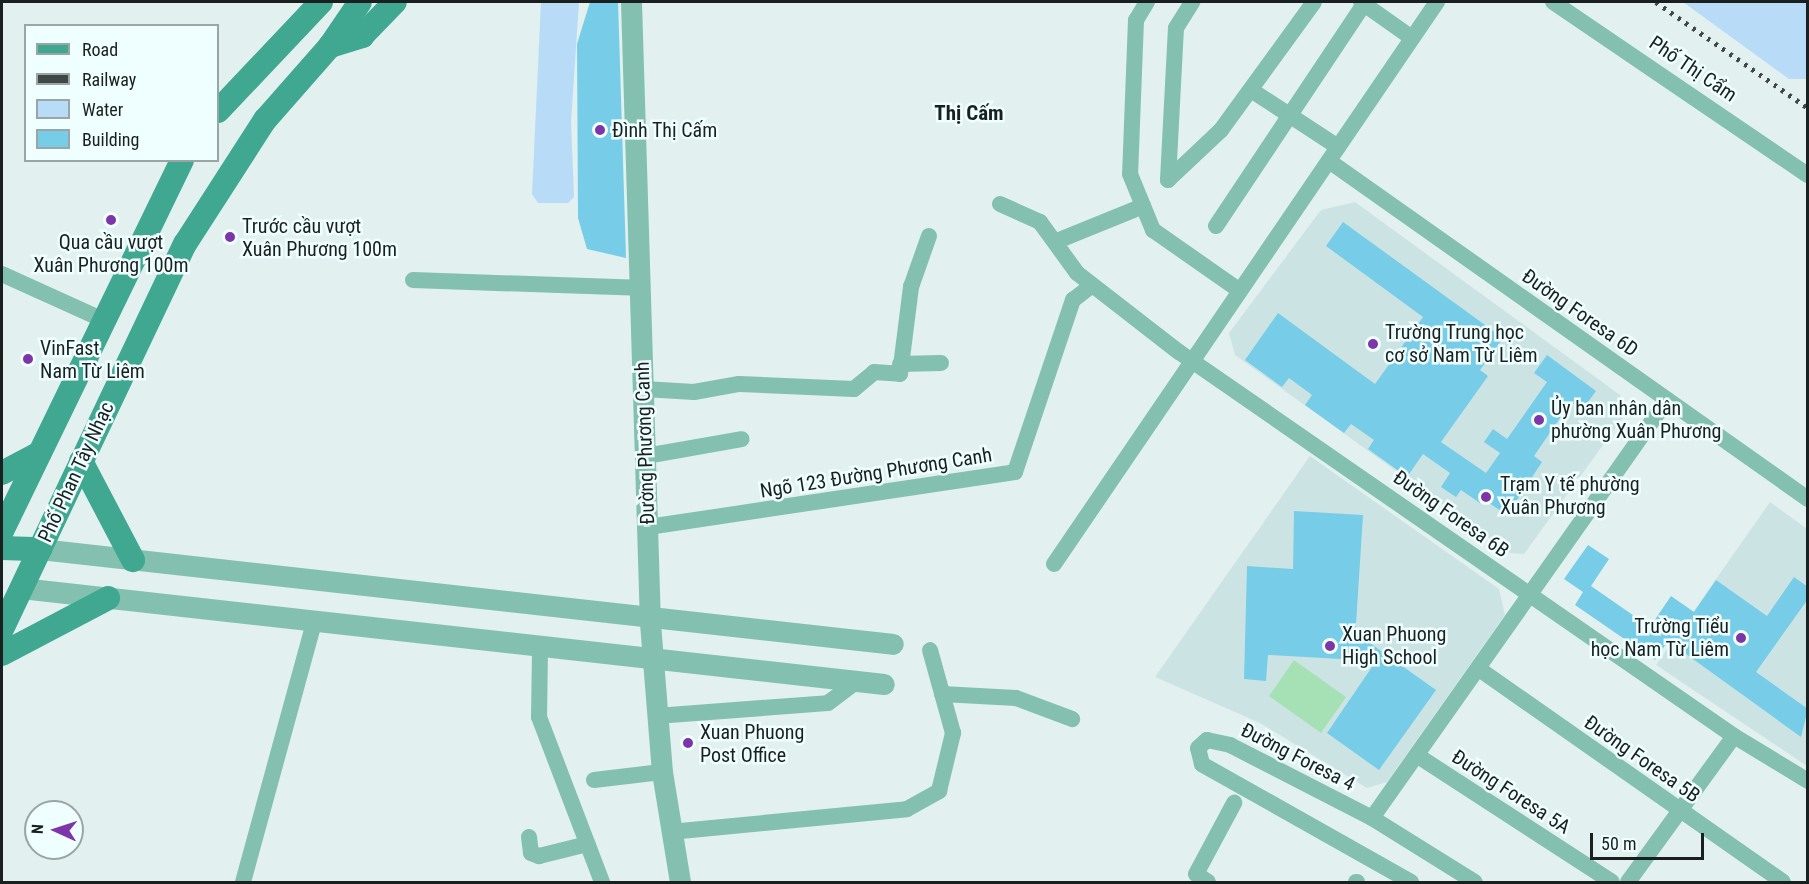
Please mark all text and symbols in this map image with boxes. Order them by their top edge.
legend [24,24,219,162]
street label: Phố Thị Cẩm [1645,31,1741,107]
text: Road [82,39,118,60]
text: Railway [82,69,136,90]
text: Water [82,99,123,120]
district label: Thị Cấm [934,100,1004,126]
place label: Đình Thị Cấm [612,118,718,142]
marker: Đình Thị Cấm [593,123,607,137]
text: Building [82,129,139,150]
marker: Qua cầu vượt Xuân Phương 100m [104,213,118,227]
place label: Trước cầu vượt Xuân Phương 100m [242,214,397,261]
place label: Qua cầu vượt Xuân Phương 100m [34,230,188,277]
marker: Trước cầu vượt Xuân Phương 100m [223,230,237,244]
street label: Đường Foresa 6D [1517,264,1643,362]
place label: Trường Trung học cơ sở Nam Từ Liêm [1385,320,1538,367]
place label: VinFast Nam Từ Liêm [40,336,145,383]
marker: Trường Trung học cơ sở Nam Từ Liêm [1366,337,1380,351]
marker: VinFast Nam Từ Liêm [21,352,35,366]
street label: Đường Phương Canh [630,361,660,525]
place label: Ủy ban nhân dân phường Xuân Phương [1551,396,1721,443]
street label: Phố Phan Tây Nhạc [33,398,119,546]
marker: Ủy ban nhân dân phường Xuân Phương [1532,413,1546,427]
street label: Ngõ 123 Đường Phương Canh [758,443,994,503]
street label: Đường Foresa 6B [1389,465,1513,563]
place label: Trạm Y tế phường Xuân Phương [1500,473,1640,520]
marker: Trạm Y tế phường Xuân Phương [1477,488,1495,506]
place label: Trường Tiểu học Nam Từ Liêm [1590,614,1729,661]
place label: Xuan Phuong High School [1342,622,1446,669]
marker: Trường Tiểu học Nam Từ Liêm [1734,631,1748,645]
marker: Xuan Phuong High School [1323,639,1337,653]
street label: Đường Foresa 5B [1580,710,1704,808]
street label: Đường Foresa 4 [1237,718,1359,796]
place label: Xuan Phuong Post Office [700,720,804,767]
marker: Xuan Phuong Post Office [681,736,695,750]
street label: Đường Foresa 5A [1447,745,1575,839]
north arrow [24,800,84,860]
scale bar [1593,821,1707,859]
text: N [28,824,47,835]
text: 50 m [1601,833,1636,854]

